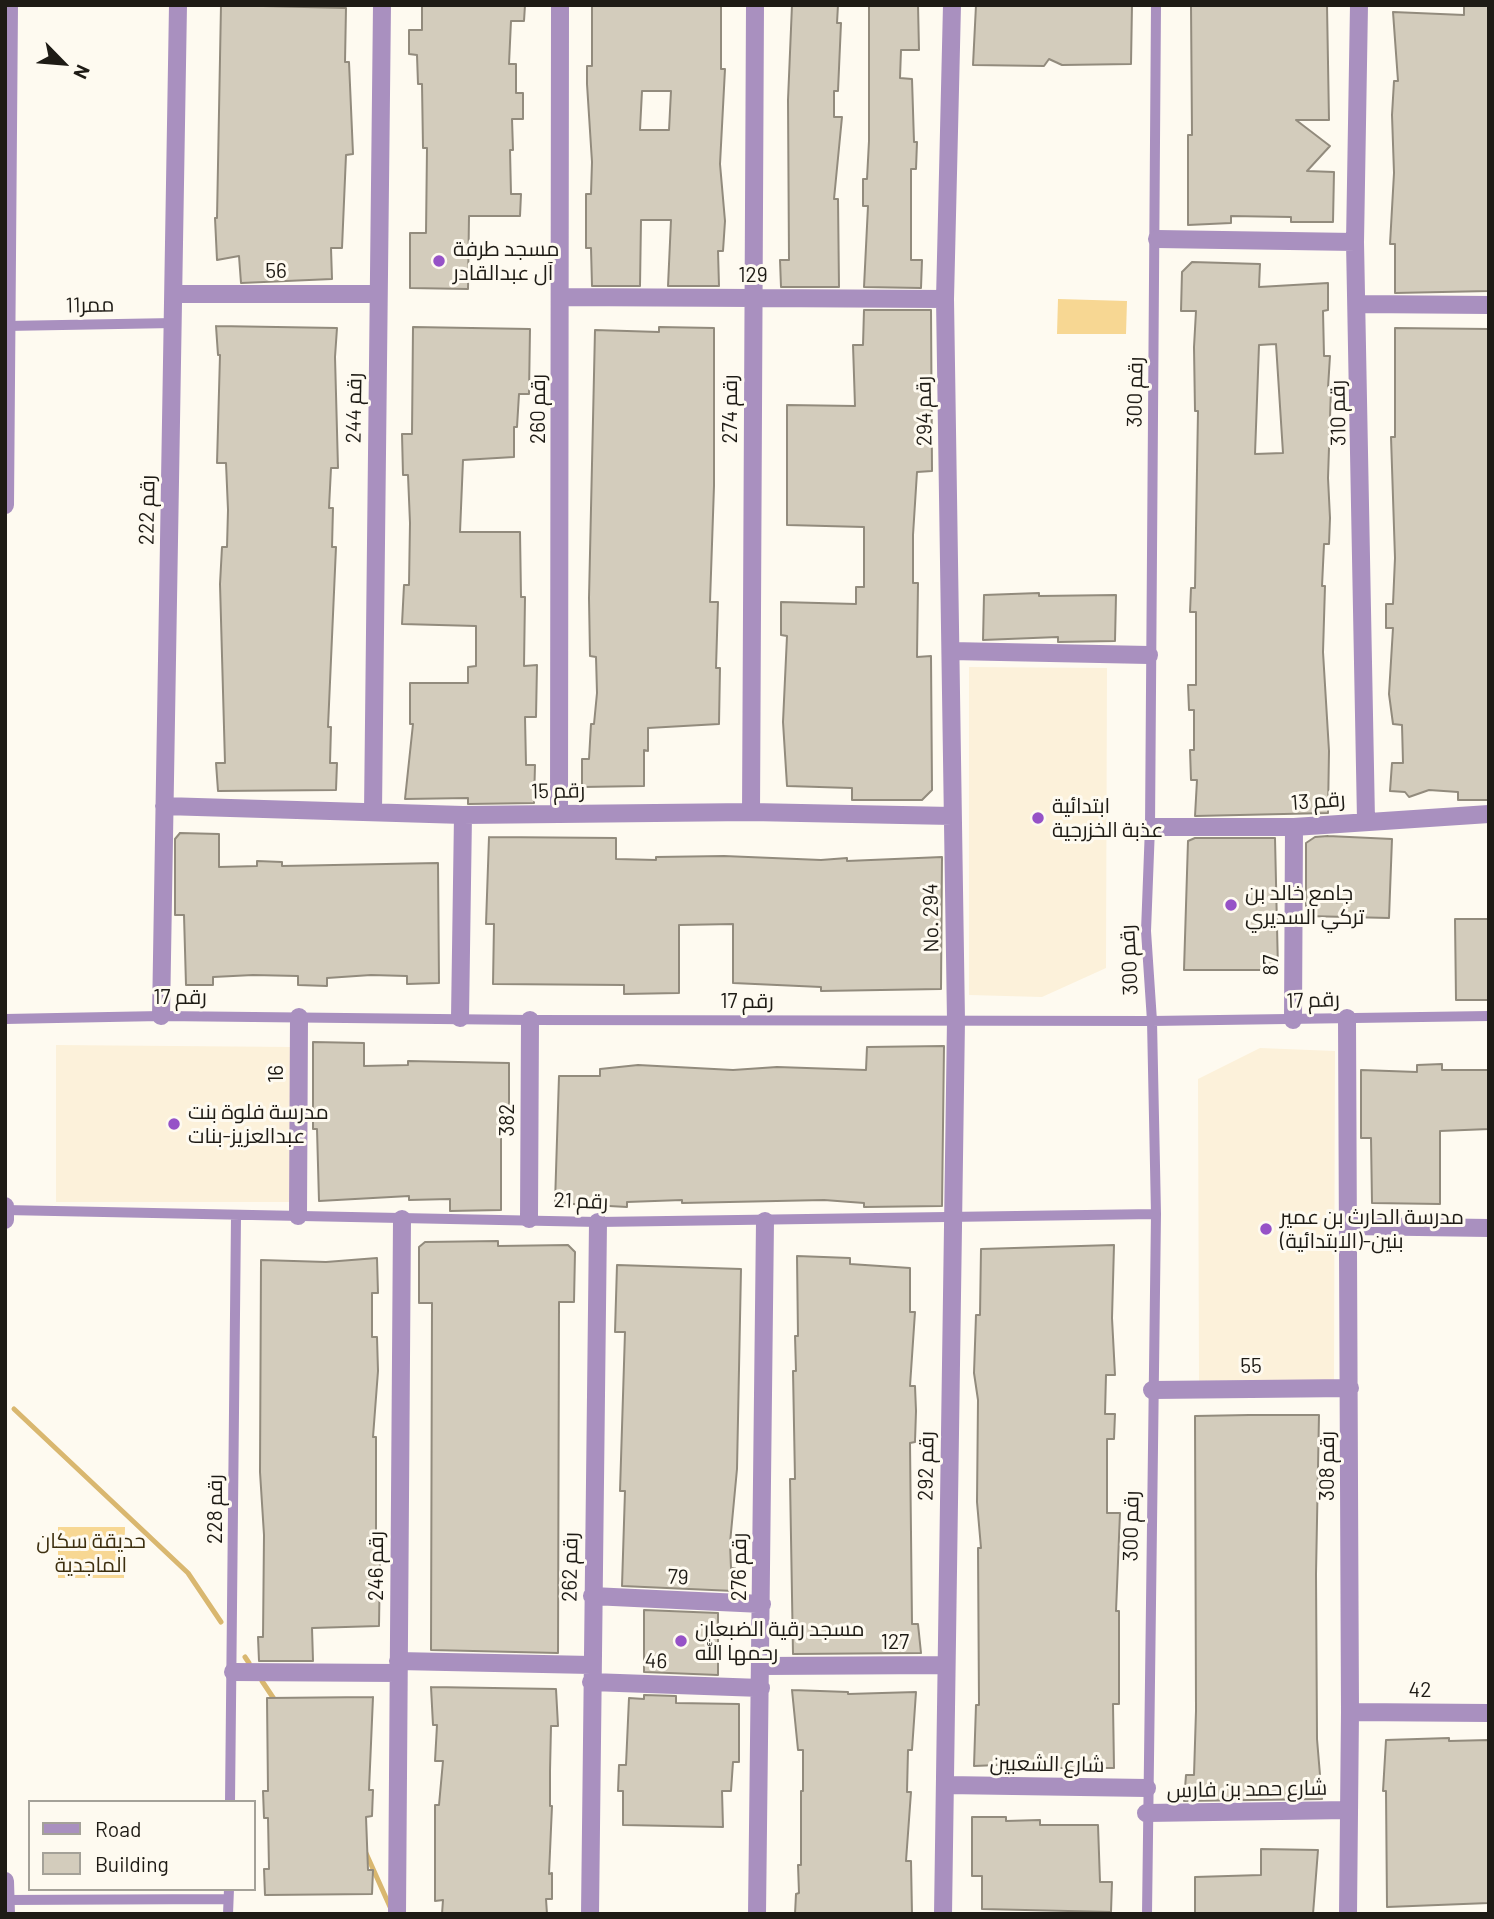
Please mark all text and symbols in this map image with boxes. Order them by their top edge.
north arrow [28,28,98,98]
text: N [69,61,96,83]
place label: مسجد طرفة آل عبدالقادر [453,236,559,286]
marker: مسجد طرفة آل عبدالقادر [431,253,447,269]
street label: 56 [265,258,287,284]
street label: 129 [738,262,768,288]
street label: ممر11 [65,292,115,318]
street label: رقم 300 [1122,356,1148,428]
street label: رقم 244 [341,372,367,444]
street label: رقم 260 [525,374,551,444]
street label: رقم 274 [717,374,743,444]
street label: رقم 294 [911,376,937,446]
street label: رقم 310 [1325,380,1351,446]
street label: رقم 222 [134,475,160,545]
street label: رقم 15 [531,778,585,804]
street label: رقم 13 [1290,787,1346,815]
place label: ابتدائية عذبة الخزرجية [1052,793,1163,843]
marker: ابتدائية عذبة الخزرجية [1030,810,1046,826]
place label: جامع خالد بن تركي السديري [1245,880,1364,930]
street label: No. 294 [918,883,944,953]
marker: جامع خالد بن تركي السديري [1223,897,1239,913]
street label: رقم 300 [1115,924,1143,996]
street label: 87 [1258,955,1284,975]
street label: رقم 17 [153,984,207,1010]
street label: رقم 17 [1286,986,1340,1014]
street label: رقم 17 [720,988,774,1014]
street label: 16 [263,1065,289,1083]
place label: مدرسة فلوة بنت عبدالعزيز-بنات [188,1099,329,1149]
street label: 382 [494,1103,520,1137]
marker: مدرسة فلوة بنت عبدالعزيز-بنات [166,1116,182,1132]
street label: رقم 21 [553,1187,609,1215]
place label: مدرسة الحارث بن عمير (الابتدائية)-بنين [1280,1204,1464,1254]
marker: مدرسة الحارث بن عمير (الابتدائية)-بنين [1258,1221,1274,1237]
street label: 55 [1240,1353,1262,1379]
street label: رقم 292 [913,1431,939,1501]
street label: رقم 308 [1314,1431,1340,1501]
street label: رقم 228 [202,1474,228,1544]
street label: رقم 300 [1118,1490,1144,1562]
park label: حديقة سكان الماجدية [36,1528,146,1578]
street label: رقم 246 [363,1531,389,1601]
street label: رقم 262 [557,1532,583,1602]
street label: رقم 276 [726,1533,752,1601]
street label: 79 [667,1564,689,1590]
place label: مسجد رقية الضبعان رحمها الله [695,1616,864,1666]
street label: 127 [881,1629,909,1655]
marker: مسجد رقية الضبعان رحمها الله [673,1633,689,1649]
street label: 46 [644,1648,668,1674]
street label: 42 [1409,1677,1431,1703]
street label: شارع الشعبين [989,1750,1105,1778]
street label: شارع حمد بن فارس [1167,1775,1327,1803]
legend [28,1800,256,1891]
text: Road [95,1816,141,1841]
text: Building [95,1851,169,1876]

